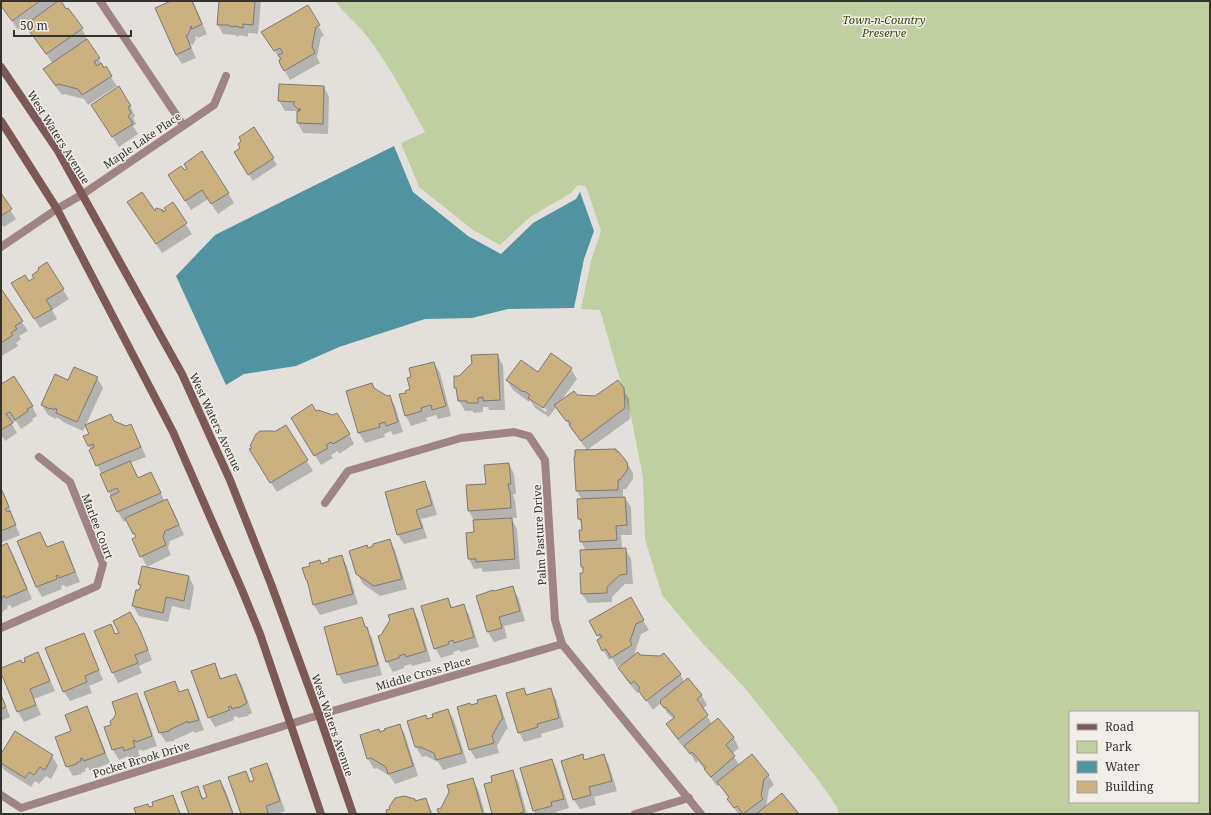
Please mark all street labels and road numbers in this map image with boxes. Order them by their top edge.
street label: West Waters Avenue [24,87,94,187]
street label: Maple Lake Place [100,108,184,172]
street label: West Waters Avenue [186,370,246,474]
street label: Palm Pasture Drive [529,484,549,586]
street label: Marlee Court [79,491,117,561]
street label: Middle Cross Place [374,652,472,694]
street label: West Waters Avenue [308,672,358,778]
street label: Pocket Brook Drive [91,737,191,781]

